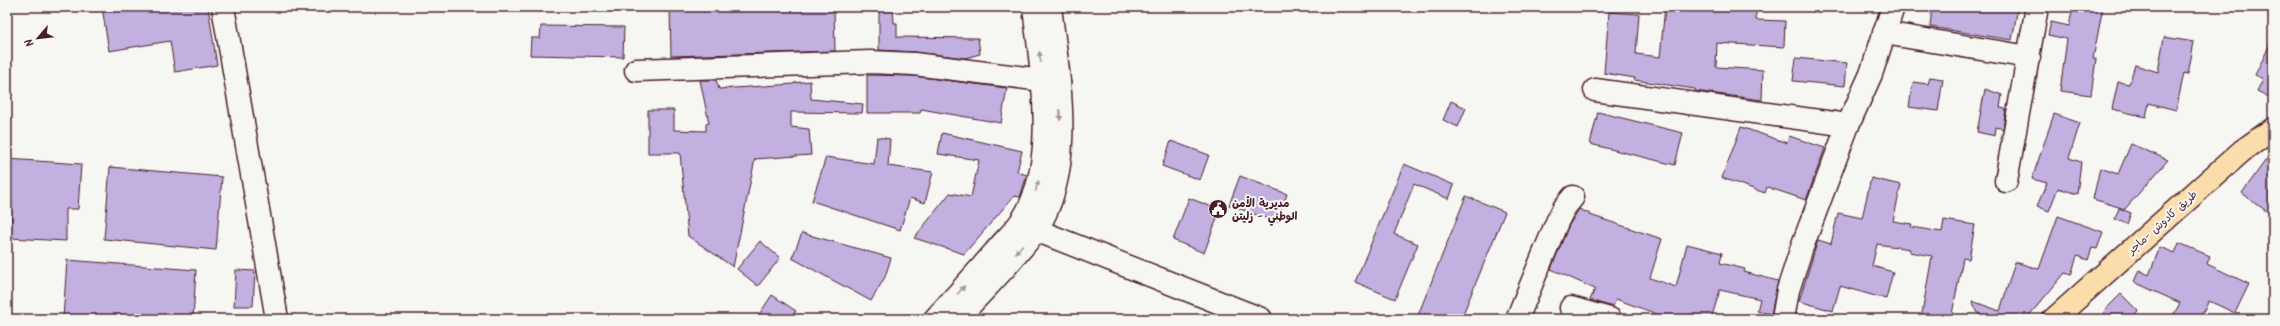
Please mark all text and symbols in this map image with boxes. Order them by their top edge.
north arrow [18,18,58,58]
text: N [20,35,40,50]
one-way arrow [1037,51,1043,63]
one-way arrow [1057,109,1063,122]
one-way arrow [1034,180,1040,192]
street label: طريق كادوش -ماجر [2123,186,2202,260]
place label: مديرية الأمن الوطني - زليتن [1232,195,1297,226]
public building icon: مديرية الأمن الوطني - زليتن [1207,198,1229,220]
one-way arrow [1015,243,1024,254]
one-way arrow [957,285,966,295]

